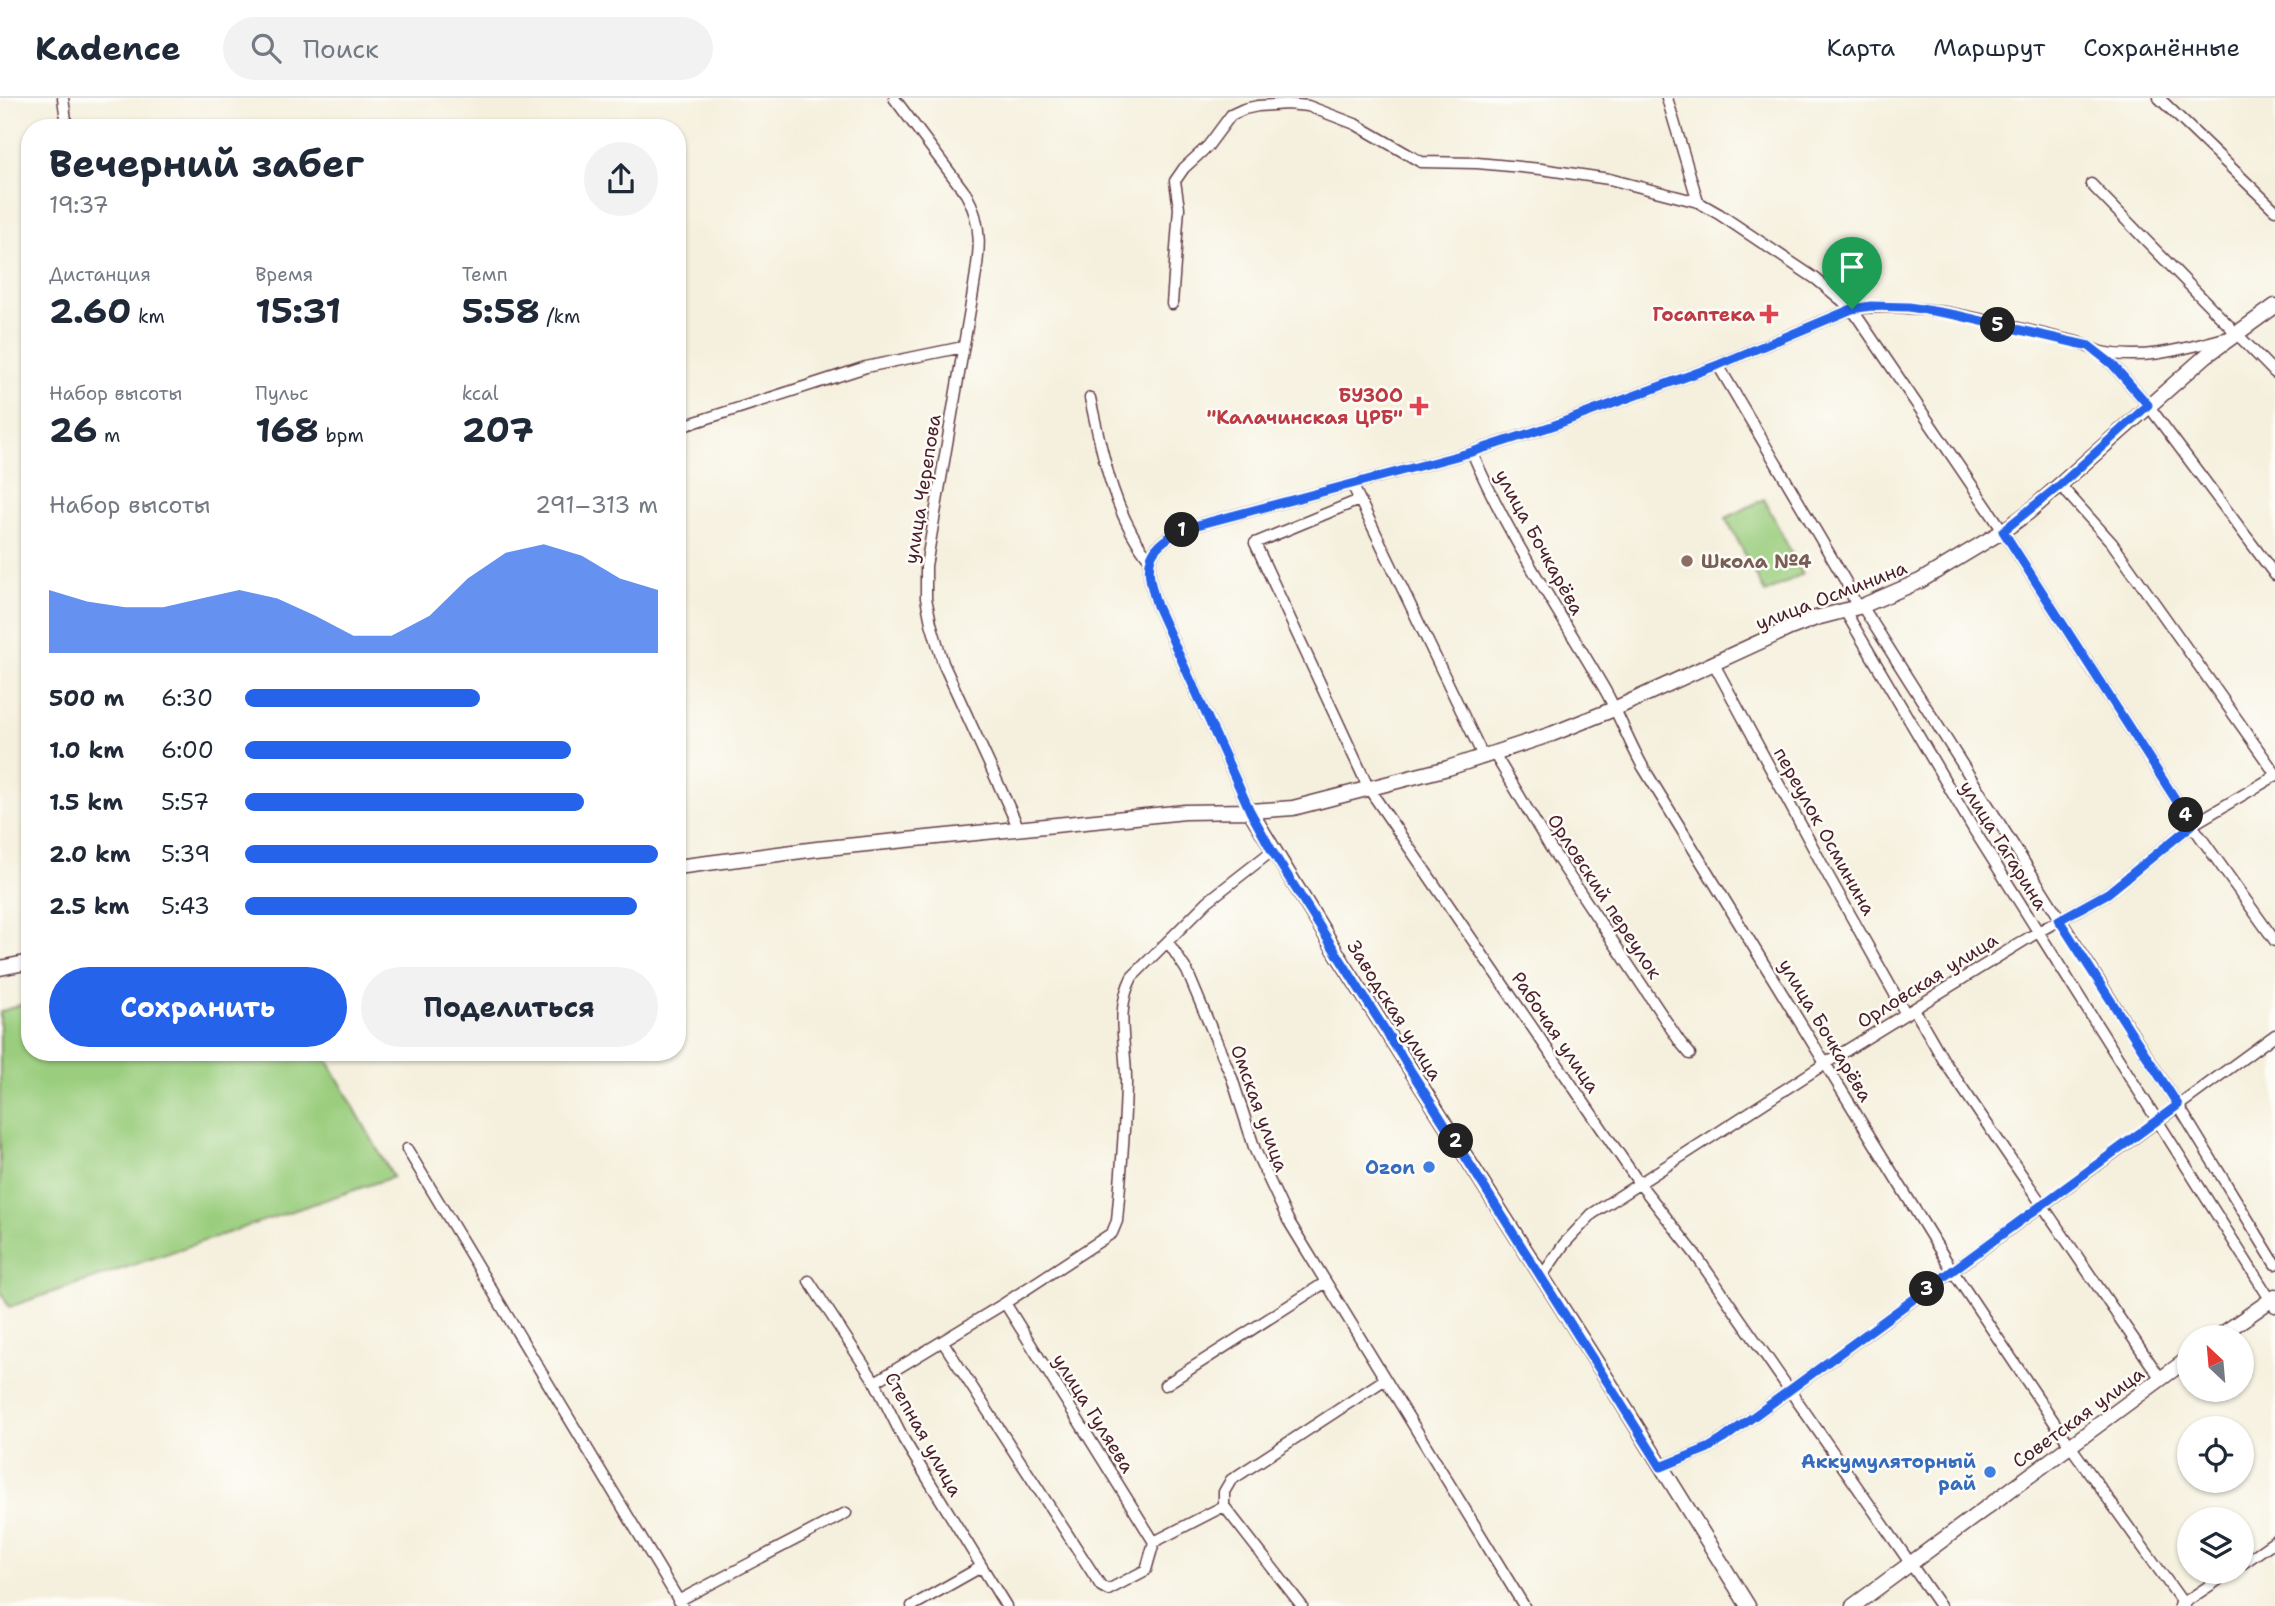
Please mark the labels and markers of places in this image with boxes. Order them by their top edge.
pin [1822,237,1882,309]
place label: Госаптека [1653,302,1755,327]
marker: Госаптека [1761,306,1777,322]
pin: 5 [1980,308,2016,342]
place label: БУЗОО "Калачинская ЦРБ" [1207,383,1403,430]
marker: БУЗОО "Калачинская ЦРБ" [1409,396,1429,416]
pin: 1 [1164,512,1200,548]
place label: Школа №4 [1701,549,1812,574]
marker: Школа №4 [1679,553,1695,569]
pin: 4 [2168,798,2204,832]
pin: 2 [1438,1124,1474,1158]
place label: Ozon [1365,1155,1415,1180]
marker: Ozon [1421,1159,1437,1175]
pin: 3 [1910,1272,1944,1306]
place label: Аккумуляторный рай [1801,1449,1976,1496]
marker: Аккумуляторный рай [1982,1464,1998,1480]

